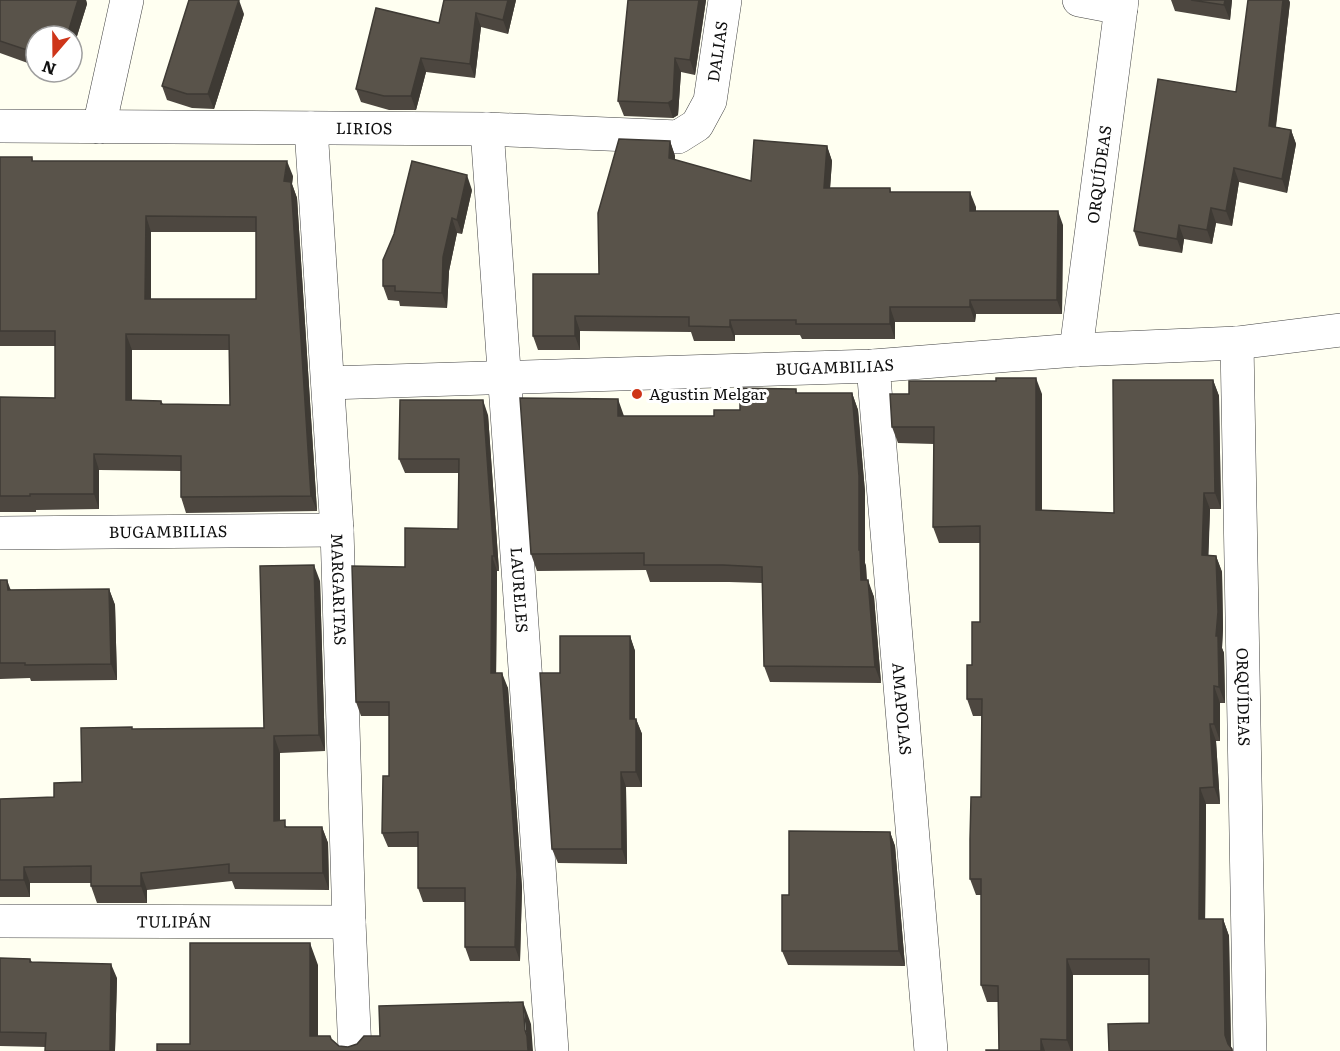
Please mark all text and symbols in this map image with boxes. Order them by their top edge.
street label: DALIAS [700,19,733,83]
north arrow [24,24,84,84]
text: N [38,55,59,83]
street label: LIRIOS [336,115,392,139]
street label: ORQUÍDEAS [1080,124,1116,225]
street label: BUGAMBILIAS [775,351,895,380]
place label: Agustin Melgar [649,381,767,405]
marker: Agustin Melgar [630,387,644,401]
street label: BUGAMBILIAS [109,518,227,543]
street label: MARGARITAS [326,533,354,646]
street label: LAURELES [506,546,535,633]
street label: ORQUÍDEAS [1232,647,1257,746]
street label: AMAPOLAS [887,661,919,756]
street label: TULIPÁN [136,908,212,933]

